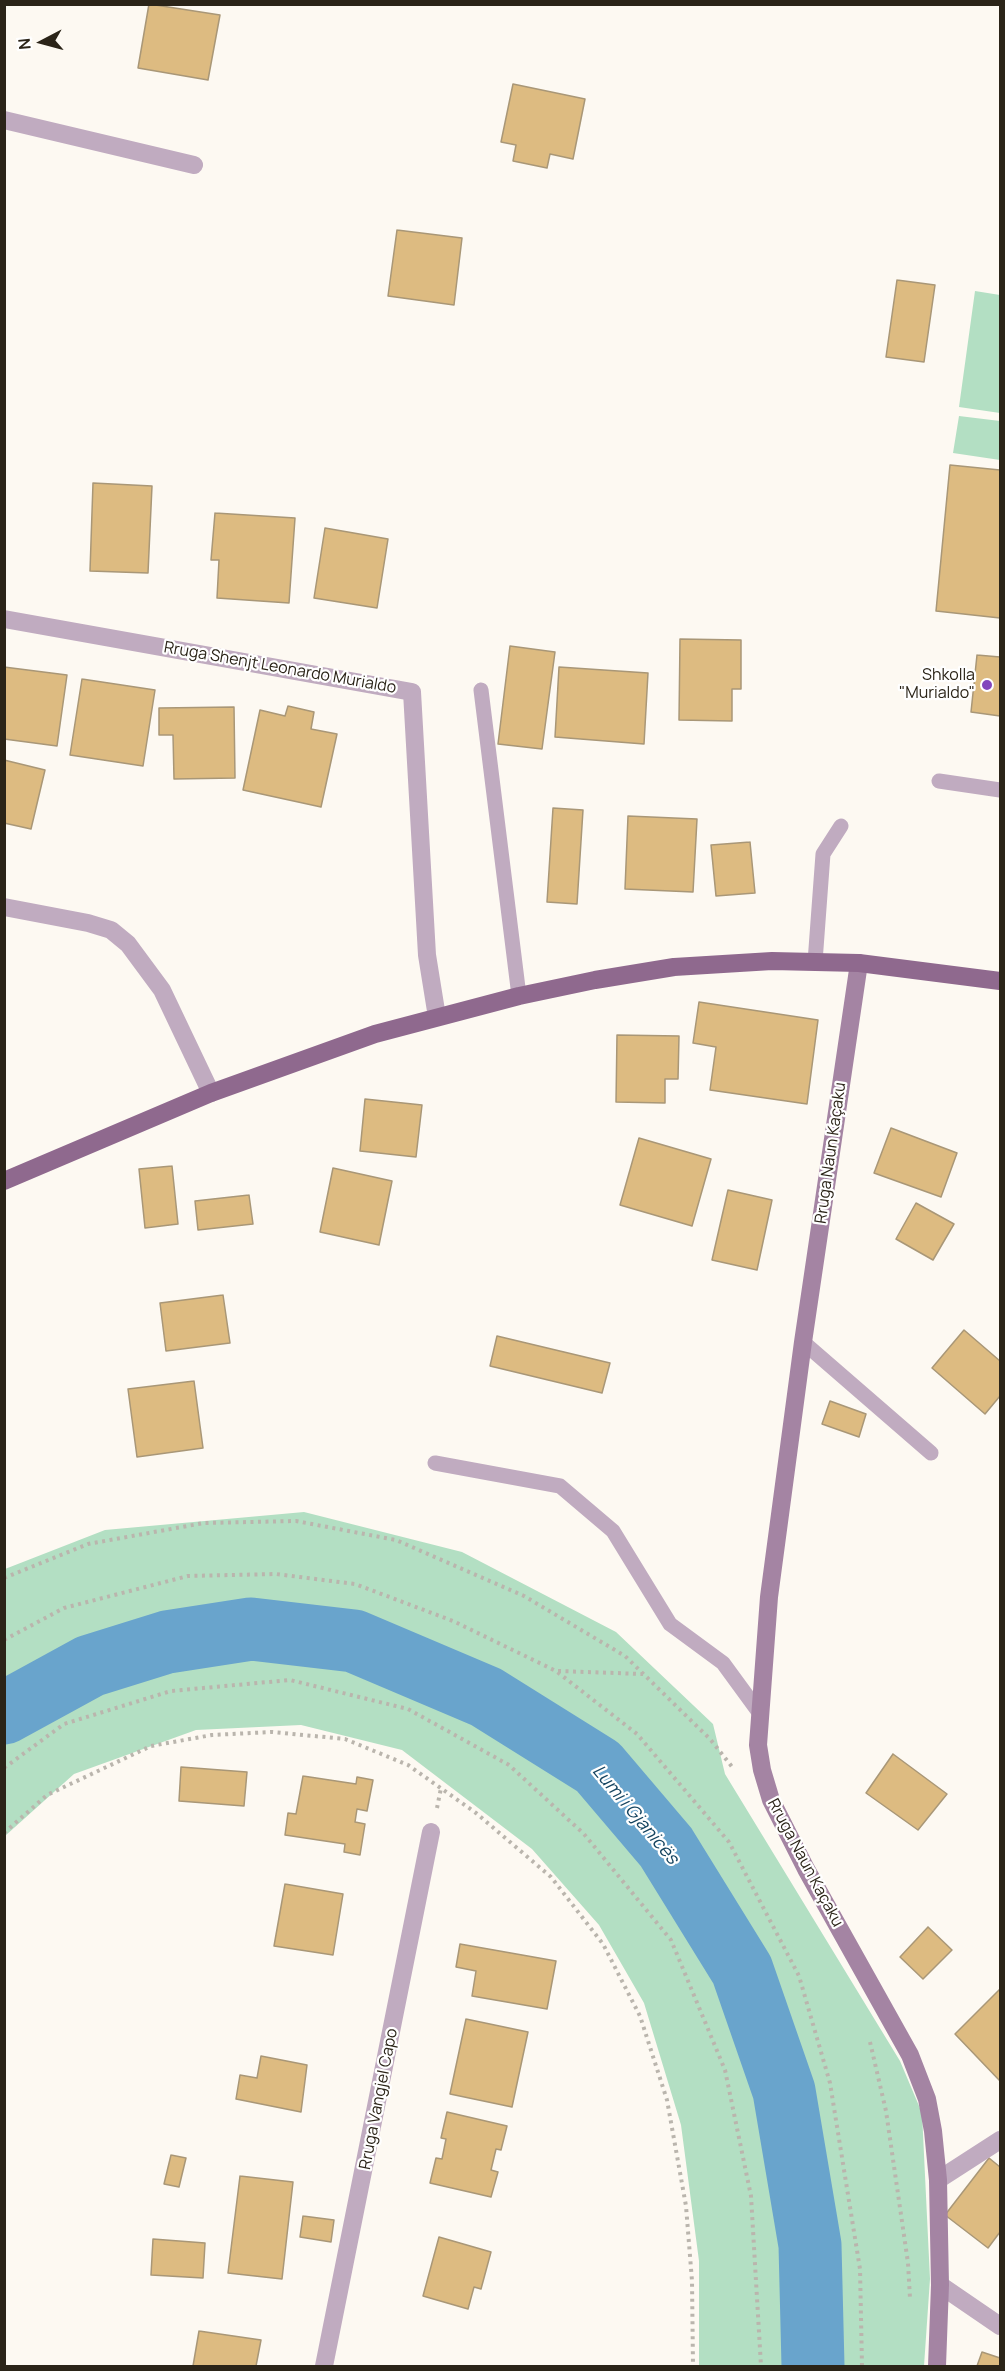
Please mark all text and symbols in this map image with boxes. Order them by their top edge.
north arrow [12,12,72,72]
text: N [13,37,36,51]
street label: Rruga Shenjt Leonardo Murialdo [162,638,398,698]
place label: Shkolla "Murialdo" [899,666,975,704]
marker: Shkolla "Murialdo" [980,678,994,692]
street label: Rruga Naun Kaçaku [812,1081,850,1225]
water label: Lumi i Gjanicës [587,1761,683,1869]
street label: Rruga Naun Kaçaku [763,1796,847,1930]
street label: Rruga Vangjel Capo [356,2027,402,2171]

